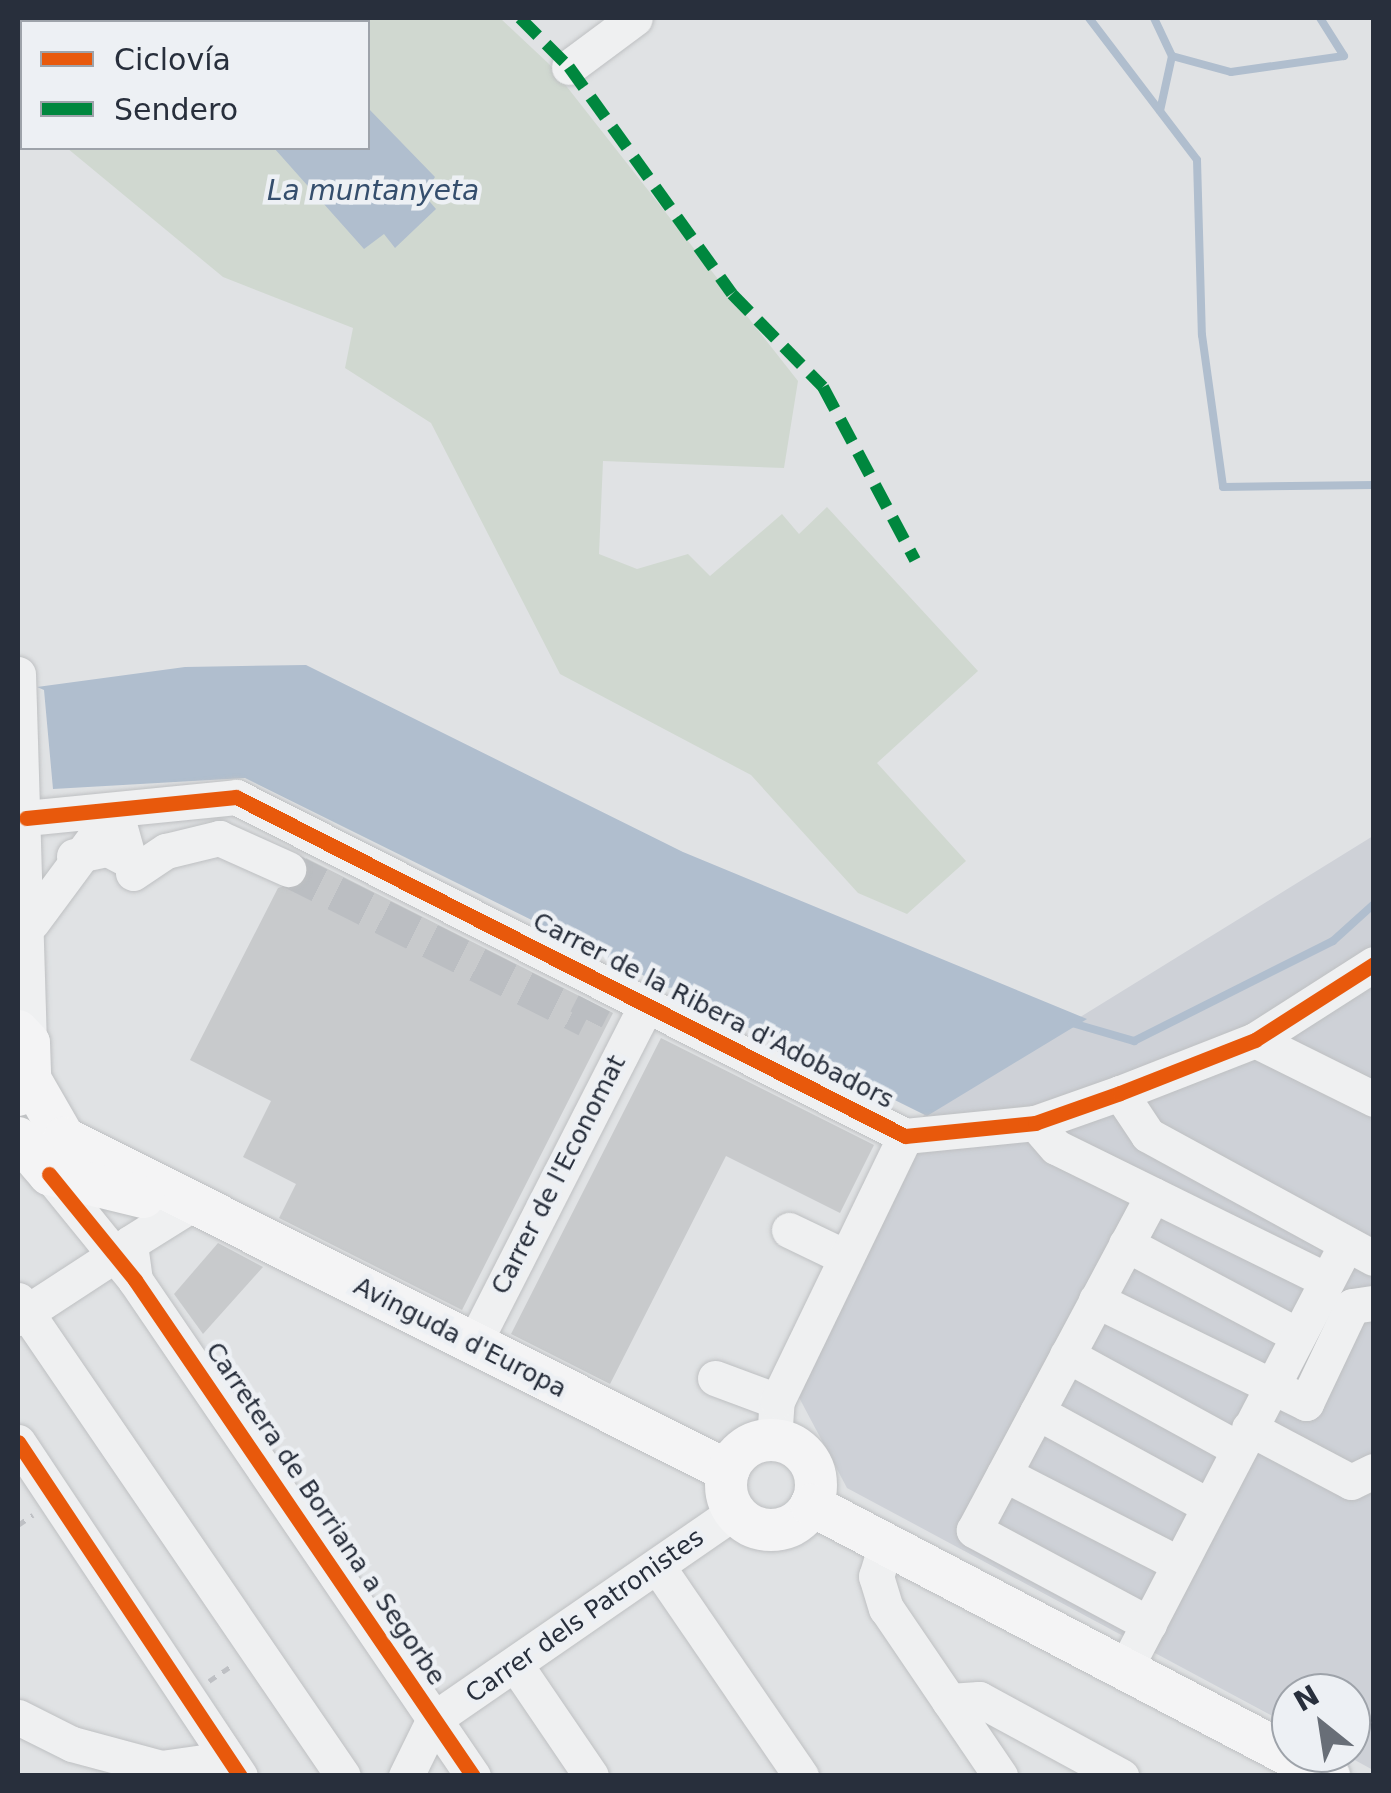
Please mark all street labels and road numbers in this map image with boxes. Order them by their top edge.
street label: Carrer de la Ribera d'Adobadors [528,907,898,1115]
street label: Carrer de l'Economat [486,1050,632,1300]
street label: Avinguda d'Europa [349,1271,571,1405]
street label: Carretera de Borriana a Segorbe [199,1337,451,1691]
street label: Carrer dels Patronistes [460,1522,710,1710]

